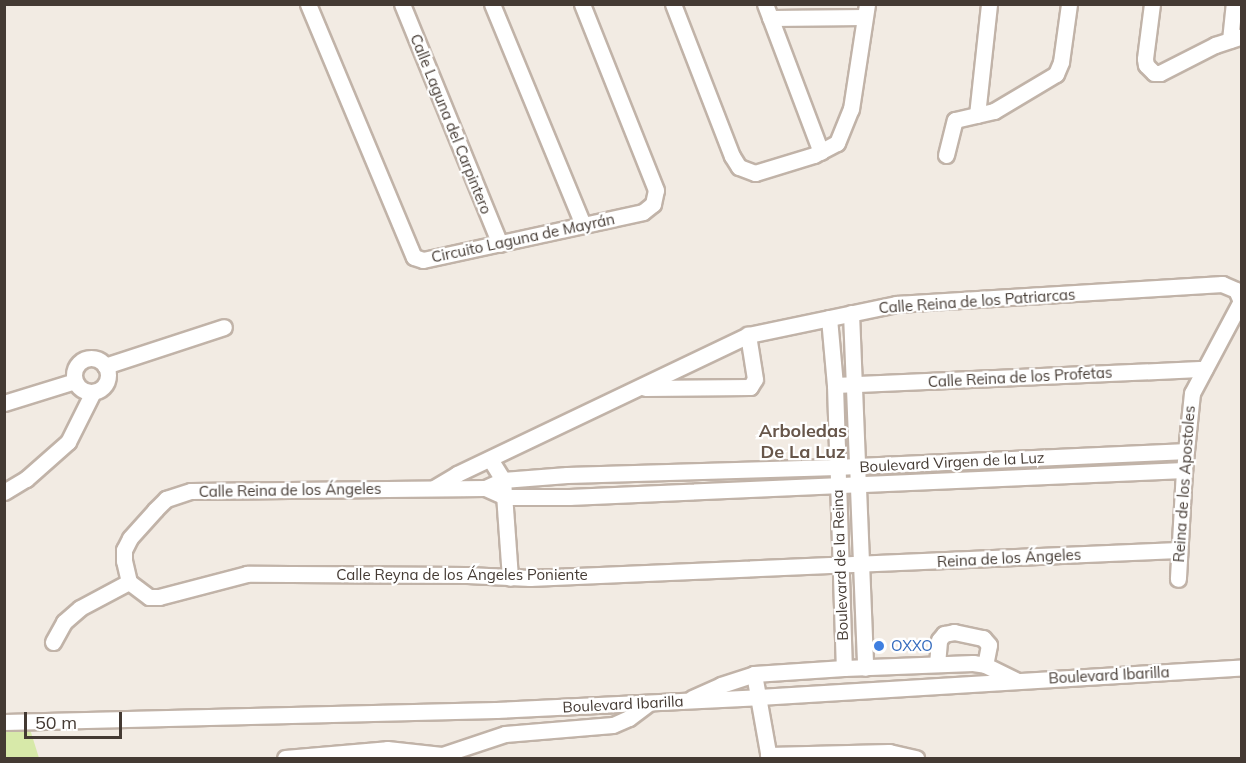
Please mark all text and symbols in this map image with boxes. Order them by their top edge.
street label: Calle Laguna del Carpintero [407,31,495,217]
street label: Circuito Laguna de Mayrán [430,210,616,266]
street label: Calle Reina de los Patriarcas [878,285,1076,317]
street label: Calle Reina de los Profetas [927,363,1113,391]
street label: Reina de los Apostoles [1170,405,1198,563]
district label: Arboledas De La Luz [759,421,847,464]
street label: Boulevard Virgen de la Luz [859,448,1045,476]
street label: Calle Reina de los Ángeles [199,479,381,501]
street label: Boulevard de la Reina [828,489,852,641]
street label: Reina de los Ángeles [936,545,1082,571]
street label: Calle Reyna de los Ángeles Poniente [336,566,588,584]
place label: OXXO [891,637,933,655]
marker: OXXO [872,639,886,653]
street label: Boulevard Ibarilla [1048,663,1170,687]
street label: Boulevard Ibarilla [562,692,684,716]
scale bar [27,700,124,738]
text: 50 m [35,711,77,734]

